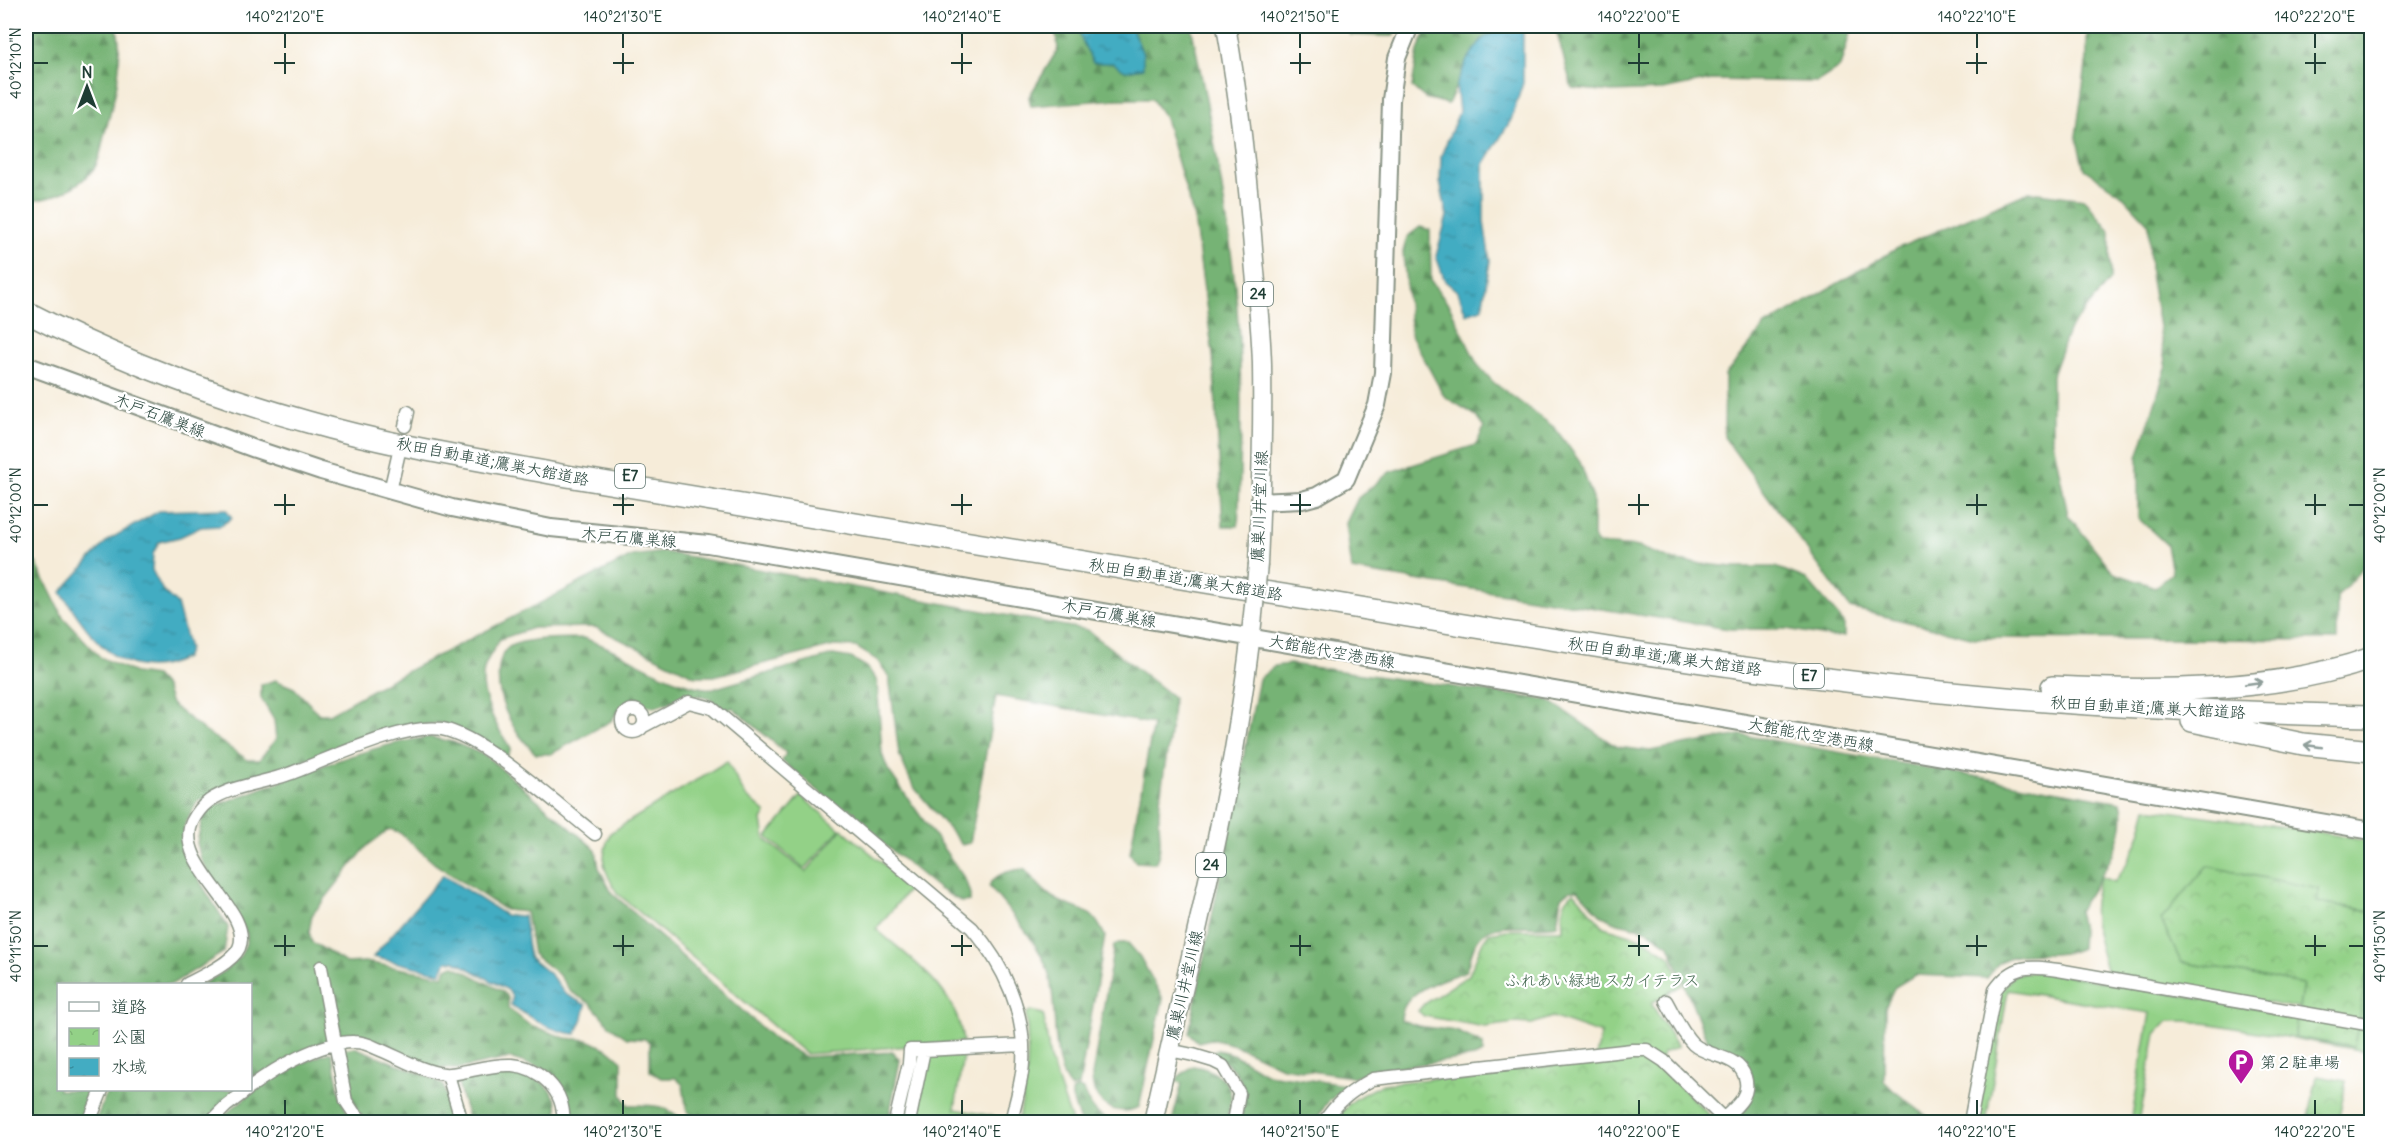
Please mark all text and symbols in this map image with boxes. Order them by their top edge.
text: 140°21'20"E [246,7,324,26]
text: 140°21'30"E [584,7,663,26]
text: 140°21'40"E [923,7,1001,26]
text: 140°21'50"E [1261,7,1340,26]
text: 140°22'00"E [1598,7,1680,26]
text: 140°22'10"E [1938,7,2016,26]
text: 140°22'20"E [2275,7,2356,26]
text: 40°12'10"N [6,27,25,99]
north arrow [57,57,117,117]
text: N [81,62,93,82]
road number: 24 [1243,282,1273,306]
street label: 木戸石鷹巣線 [112,388,208,442]
street label: 秋田自動車道;鷹巣大館道路 [395,432,591,490]
street label: 鷹巣川井堂川線 [1247,450,1271,562]
road number: E7 [615,464,645,488]
text: 40°12'00"N [6,467,25,543]
text: 40°12'00"N [2370,467,2389,543]
street label: 木戸石鷹巣線 [580,523,678,551]
street label: 秋田自動車道;鷹巣大館道路 [1088,554,1284,604]
street label: 木戸石鷹巣線 [1060,595,1158,631]
street label: 大館能代空港西線 [1267,630,1397,672]
street label: 秋田自動車道;鷹巣大館道路 [1567,632,1763,680]
road number: E7 [1794,664,1824,688]
one-way arrow [2244,677,2263,688]
street label: 秋田自動車道;鷹巣大館道路 [2050,692,2246,722]
street label: 大館能代空港西線 [1746,713,1876,755]
one-way arrow [2304,740,2324,751]
road number: 24 [1196,853,1226,877]
text: 40°11'50"N [6,910,25,982]
text: 40°11'50"N [2370,910,2389,982]
street label: 鷹巣川井堂川線 [1162,928,1206,1042]
park label: ふれあい緑地 スカイテラス [1504,970,1700,990]
legend [57,983,252,1091]
text: 道路 [111,995,147,1018]
text: 公園 [111,1025,147,1048]
parking icon: 第２駐車場 [2226,1047,2256,1085]
place label: 第２駐車場 [2260,1052,2340,1072]
text: 水域 [111,1055,147,1078]
text: 140°21'20"E [246,1122,324,1141]
text: 140°21'30"E [584,1122,663,1141]
text: 140°21'40"E [923,1122,1001,1141]
text: 140°21'50"E [1261,1122,1340,1141]
text: 140°22'00"E [1598,1122,1680,1141]
text: 140°22'10"E [1938,1122,2016,1141]
text: 140°22'20"E [2275,1122,2356,1141]

